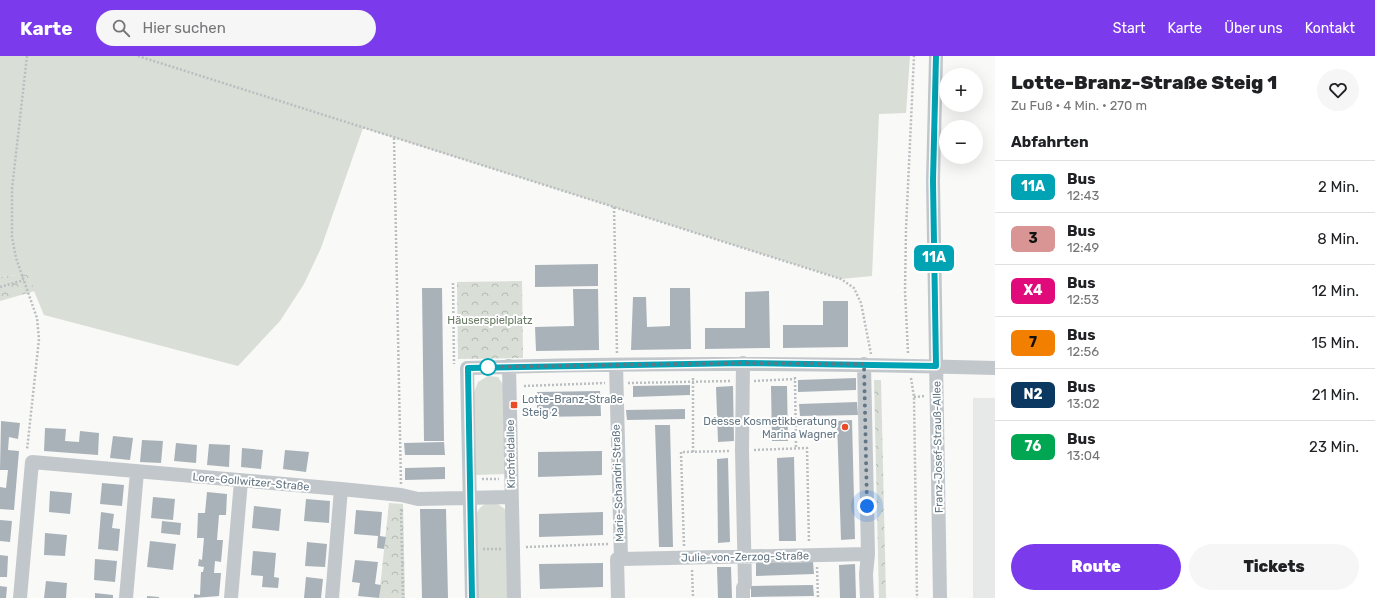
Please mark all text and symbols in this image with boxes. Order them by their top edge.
search box [96,10,376,46]
text: Karte [20,17,72,40]
icon: search [110,17,132,39]
text: Hier suchen [142,19,226,37]
text: Start [1113,20,1146,37]
text: Karte [1168,20,1202,37]
text: Über uns [1224,20,1283,37]
text: Kontakt [1305,20,1355,37]
map controls [939,68,983,164]
button: + [939,68,983,112]
button: heart [1317,69,1359,111]
text: Lotte-Branz-Straße Steig 1 [1011,71,1277,94]
text: Zu Fuß · 4 Min. · 270 m [1011,98,1147,113]
button: − [939,120,983,164]
text: Abfahrten [1011,133,1089,151]
text: Bus [1067,170,1095,188]
text: 11A [1021,178,1045,195]
text: 2 Min. [1318,178,1359,196]
text: 12:43 [1067,188,1099,203]
text: Bus [1067,222,1095,240]
text: 3 [1028,230,1038,247]
text: 8 Min. [1317,230,1359,248]
text: 12:49 [1067,240,1099,255]
line badge: 11A [911,245,957,271]
text: 11A [922,249,946,266]
text: Bus [1067,274,1095,292]
text: X4 [1023,282,1043,299]
text: 12 Min. [1312,282,1359,300]
text: 12:53 [1067,292,1099,307]
park label: Häuserspielplatz [447,314,533,327]
text: Bus [1067,326,1095,344]
text: 7 [1029,334,1037,351]
text: 15 Min. [1312,334,1359,352]
text: 12:56 [1067,344,1099,359]
unlabelled marker [479,358,497,376]
text: Bus [1067,378,1095,396]
street label: Franz-Josef-Strauß-Allee [930,381,946,513]
text: N2 [1023,386,1043,403]
text: 21 Min. [1312,386,1359,404]
place label: Lotte-Branz-Straße Steig 2 [522,393,623,419]
text: 13:02 [1067,396,1100,411]
marker: Lotte-Branz-Straße Steig 2 [509,400,519,410]
place label: Déesse Kosmetikberatung Marina Wagner [703,415,838,441]
street label: Kirchfeldallee [504,419,518,489]
marker: Déesse Kosmetikberatung Marina Wagner [840,422,850,432]
street label: Marie-Schandri-Straße [609,424,627,542]
text: Bus [1067,430,1095,448]
text: 76 [1025,438,1041,455]
text: 23 Min. [1309,438,1359,456]
text: 13:04 [1067,448,1100,463]
street label: Lore-Gollwitzer-Straße [192,470,310,494]
your location [857,496,877,516]
button: Route [1011,544,1181,590]
button: Tickets [1189,544,1359,590]
street label: Julie-von-Zerzog-Straße [681,549,809,565]

